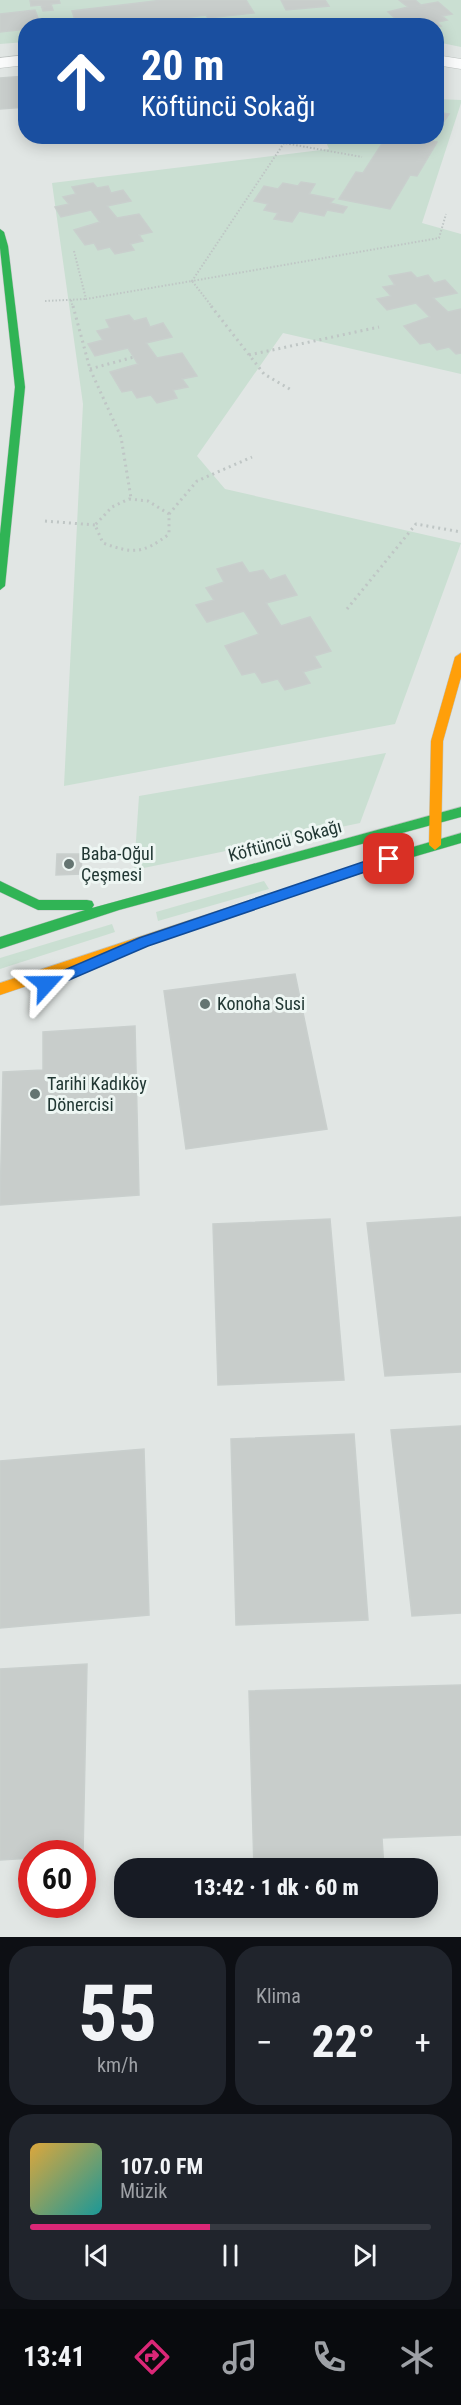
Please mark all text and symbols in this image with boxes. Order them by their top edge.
text: 20 m [141,41,224,90]
icon: ahead [42,42,120,120]
text: Köftüncü Sokağı [141,91,316,123]
street label: Köftüncü Sokağı [226,815,344,866]
pin [363,833,414,884]
icon: arrive [372,842,405,875]
place label: Baba-Oğul Çeşmesi [81,843,154,885]
marker: Baba-Oğul Çeşmesi [62,857,76,871]
position arrow [14,952,78,1016]
place label: Konoha Susi [217,993,305,1014]
marker: Konoha Susi [198,997,212,1011]
place label: Tarihi Kadıköy Dönercisi [47,1073,147,1115]
marker: Tarihi Kadıköy Dönercisi [28,1087,42,1101]
speed limit sign: 60 [18,1840,96,1918]
text: 13:42 · 1 dk · 60 m [193,1875,359,1900]
text: 55 [78,1968,157,2059]
text: Klima [256,1984,301,2008]
text: 22° [312,2015,375,2068]
text: − [256,2023,273,2062]
text: + [415,2023,431,2062]
text: km/h [97,2053,138,2077]
text: 107.0 FM [120,2154,203,2179]
text: Müzik [120,2179,167,2203]
icon: previous [80,2239,113,2272]
icon: pause [214,2239,247,2272]
icon: next [348,2239,381,2272]
icon: directions [131,2336,173,2378]
icon: music [219,2336,261,2378]
icon: phone [308,2336,350,2378]
icon: climate [396,2336,438,2378]
text: 13:41 [23,2341,85,2373]

